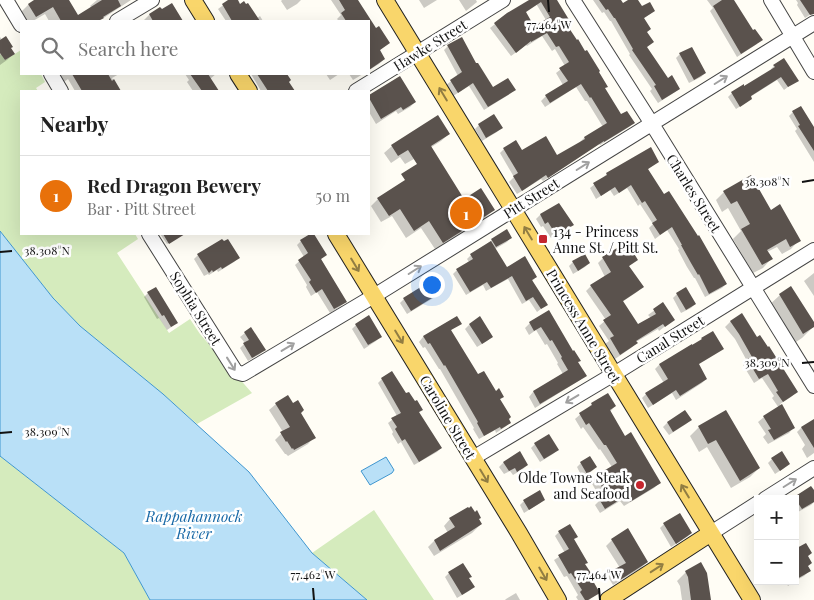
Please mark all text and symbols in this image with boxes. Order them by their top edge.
street label: Hawke Street [390,14,471,75]
text: 77.464°W [527,16,572,32]
search box [20,20,370,75]
icon: search [38,34,66,62]
text: Search here [78,35,178,61]
one-way arrow [714,75,728,85]
one-way arrow [438,88,448,102]
text: Nearby [40,109,109,137]
street label: Charles Street [662,150,726,237]
one-way arrow [576,161,590,171]
text: Red Dragon Bewery [87,172,261,198]
street label: Pitt Street [499,173,563,223]
text: 38.308°N [744,173,791,189]
text: 1 [53,185,59,206]
text: 50 m [316,185,350,206]
pin: 1 [450,194,482,232]
text: Bar · Pitt Street [87,198,195,219]
place label: 134 - Princess Anne St. / Pitt St. [552,222,658,257]
one-way arrow [522,227,532,241]
marker: 134 - Princess Anne St. / Pitt St. [537,233,549,245]
text: 38.308°N [24,242,71,258]
one-way arrow [350,257,360,271]
one-way arrow [408,265,422,275]
street label: Princess Anne Street [542,265,626,387]
street label: Sophia Street [166,268,227,349]
your location [419,272,445,298]
street label: Canal Street [632,310,709,367]
one-way arrow [395,330,405,344]
one-way arrow [281,342,295,352]
text: 38.309°N [744,354,790,370]
one-way arrow [226,357,236,371]
street label: Caroline Street [415,372,481,463]
one-way arrow [565,394,579,404]
text: 38.309°N [24,423,70,439]
one-way arrow [479,468,489,482]
place label: Olde Towne Steak and Seafood [518,468,630,503]
one-way arrow [782,478,796,488]
marker: Olde Towne Steak and Seafood [634,479,646,491]
one-way arrow [680,485,690,499]
map controls [754,495,799,585]
button: + [754,495,799,540]
water label: Rappahannock River [145,506,243,543]
button: − [754,540,799,585]
one-way arrow [650,562,664,572]
text: 77.462°W [291,566,336,582]
one-way arrow [538,566,548,580]
text: 77.464°W [577,566,622,582]

